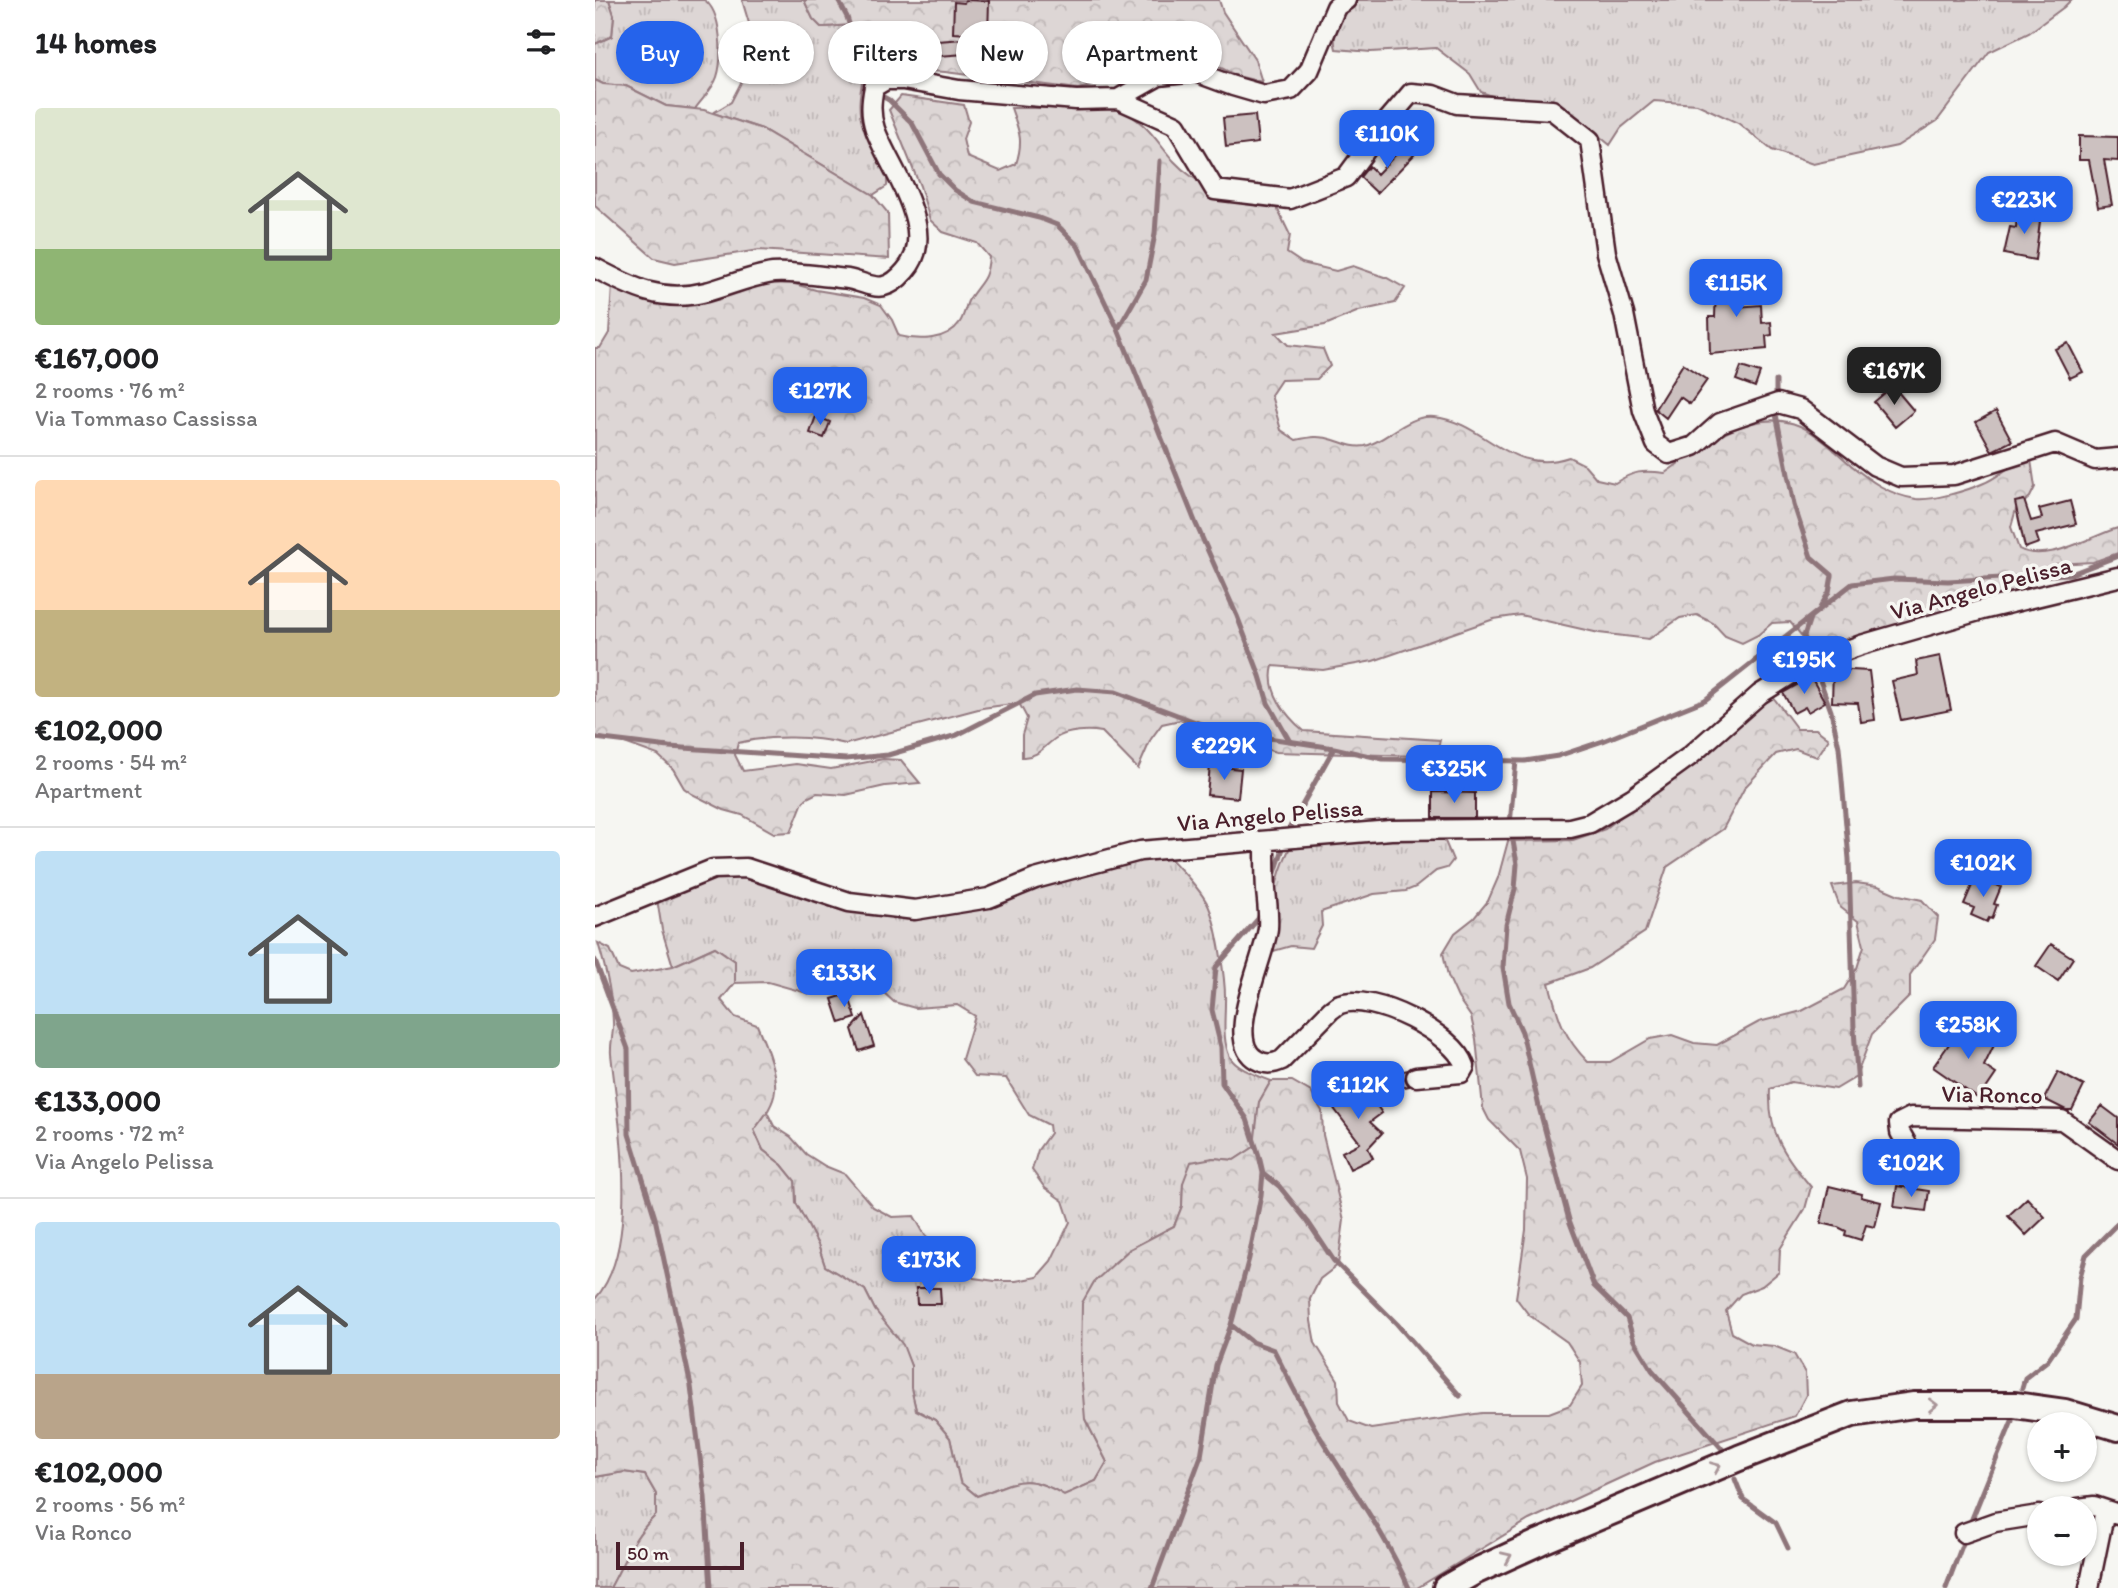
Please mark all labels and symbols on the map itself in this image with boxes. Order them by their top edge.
pin: €110K [1338,110,1436,170]
pin: €223K [1975,176,2073,236]
pin: €115K [1687,260,1785,319]
pin: €167K [1845,348,1943,407]
pin: €127K [771,368,869,427]
street label: Via Angelo Pelissa [1887,550,2075,626]
pin: €195K [1755,636,1853,696]
pin: €229K [1175,722,1273,782]
pin: €325K [1405,746,1503,805]
street label: Via Angelo Pelissa [1176,792,1365,838]
pin: €102K [1934,839,2032,899]
pin: €133K [795,950,893,1009]
pin: €258K [1919,1002,2017,1061]
pin: €112K [1309,1062,1407,1121]
street label: Via Ronco [1941,1079,2043,1109]
pin: €102K [1862,1140,1960,1199]
pin: €173K [880,1236,978,1296]
one-way arrow [1928,1397,1939,1413]
one-way arrow [1709,1461,1722,1475]
scale bar [616,1539,744,1571]
one-way arrow [1500,1551,1512,1565]

